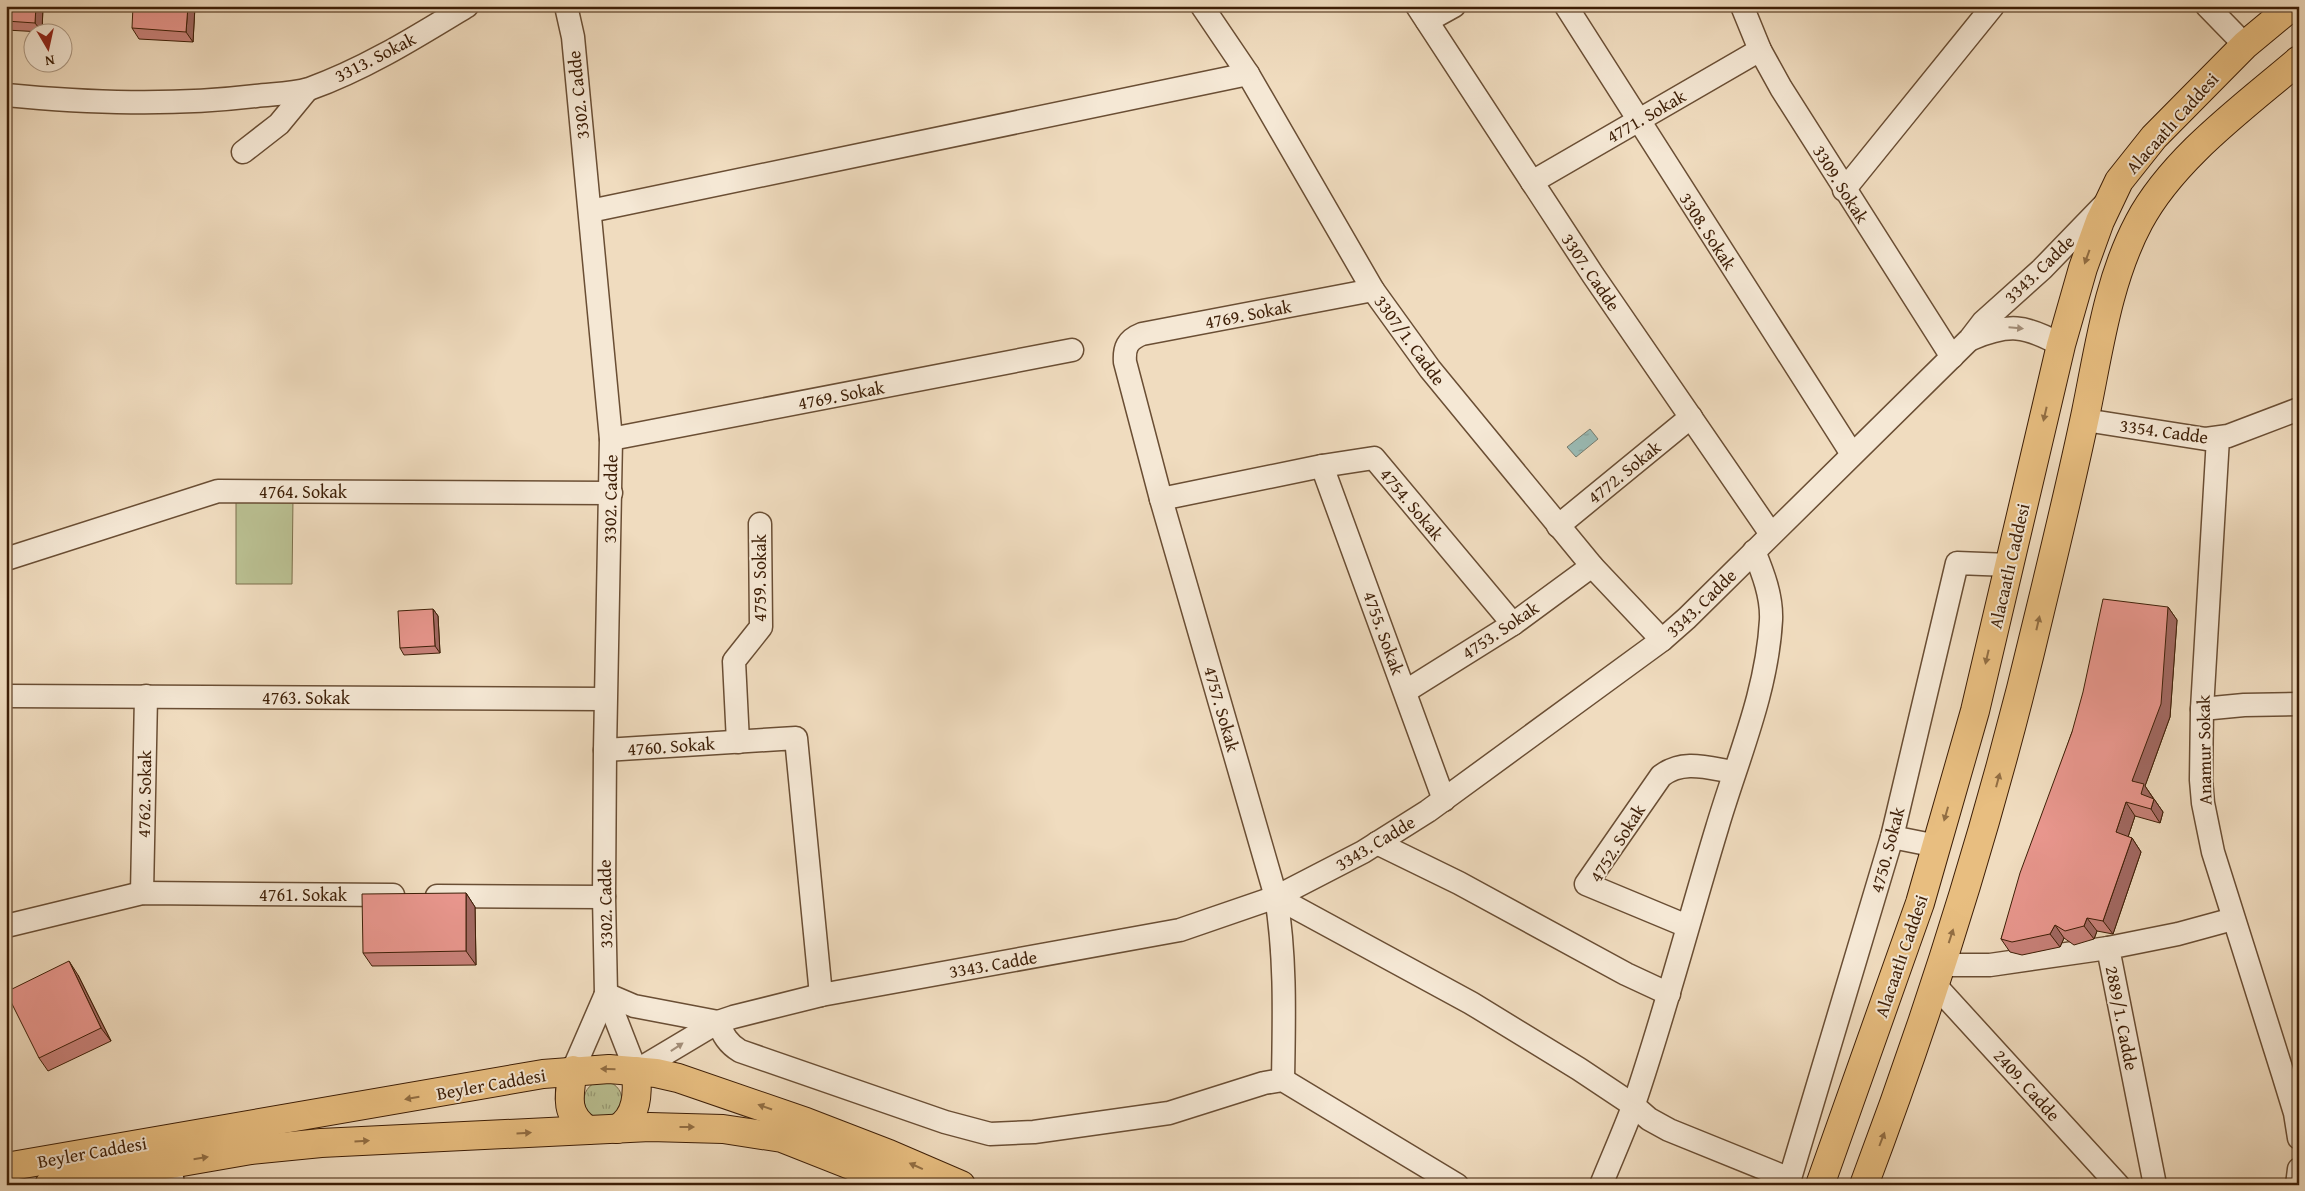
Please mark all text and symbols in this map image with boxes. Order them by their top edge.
north arrow [22,22,72,72]
street label: 3313. Sokak [330,25,421,89]
street label: 3302. Cadde [560,49,596,141]
text: N [43,50,56,72]
street label: Alacaatlı Caddesi [2119,66,2225,180]
street label: 4771. Sokak [1601,82,1691,150]
street label: 3309. Sokak [1806,140,1876,229]
street label: 3308. Sokak [1673,187,1744,276]
street label: 3307. Cadde [1555,228,1627,316]
street label: 3343. Cadde [1998,228,2080,310]
one-way arrow [2083,250,2091,265]
street label: 3307/1. Cadde [1368,289,1452,391]
street label: 4769. Sokak [1202,292,1294,336]
one-way arrow [2009,324,2025,332]
street label: 4769. Sokak [795,373,887,417]
one-way arrow [2041,406,2049,421]
street label: 3354. Cadde [2118,411,2210,451]
street label: 4772. Sokak [1581,433,1667,510]
street label: 3302. Cadde [596,454,624,544]
street label: 4754. Sokak [1373,462,1451,547]
street label: 4764. Sokak [259,478,348,505]
street label: Alacaatlı Caddesi [1981,501,2037,631]
street label: 4759. Sokak [746,533,773,622]
street label: 3343. Cadde [1660,562,1742,644]
street label: 4755. Sokak [1356,587,1412,680]
street label: 4753. Sokak [1456,594,1545,666]
one-way arrow [2034,615,2042,630]
one-way arrow [1983,649,1991,664]
street label: 4757. Sokak [1197,663,1247,756]
street label: 4763. Sokak [262,684,351,711]
street label: Anamur Sokak [2190,694,2218,805]
street label: 4760. Sokak [626,729,717,763]
street label: 4762. Sokak [130,749,158,838]
one-way arrow [1995,773,2003,788]
street label: 4752. Sokak [1582,798,1652,887]
street label: 4750. Sokak [1863,803,1912,896]
one-way arrow [1941,806,1949,821]
street label: 3343. Cadde [1330,809,1420,877]
street label: 3302. Cadde [591,859,619,949]
street label: 4761. Sokak [259,881,348,908]
street label: Alacaatlı Caddesi [1867,891,1935,1021]
one-way arrow [1948,928,1955,943]
street label: 3343. Cadde [947,943,1039,985]
street label: 2889/1. Cadde [2099,963,2145,1073]
one-way arrow [670,1042,684,1051]
street label: 2409. Cadde [1987,1043,2067,1127]
street label: Beyler Caddesi [434,1061,548,1107]
one-way arrow [599,1065,615,1073]
one-way arrow [404,1094,420,1102]
one-way arrow [757,1103,772,1110]
one-way arrow [679,1123,695,1131]
one-way arrow [517,1128,533,1136]
street label: Beyler Caddesi [35,1129,149,1175]
one-way arrow [1878,1131,1886,1146]
one-way arrow [354,1137,370,1145]
one-way arrow [193,1153,209,1161]
one-way arrow [909,1161,923,1169]

